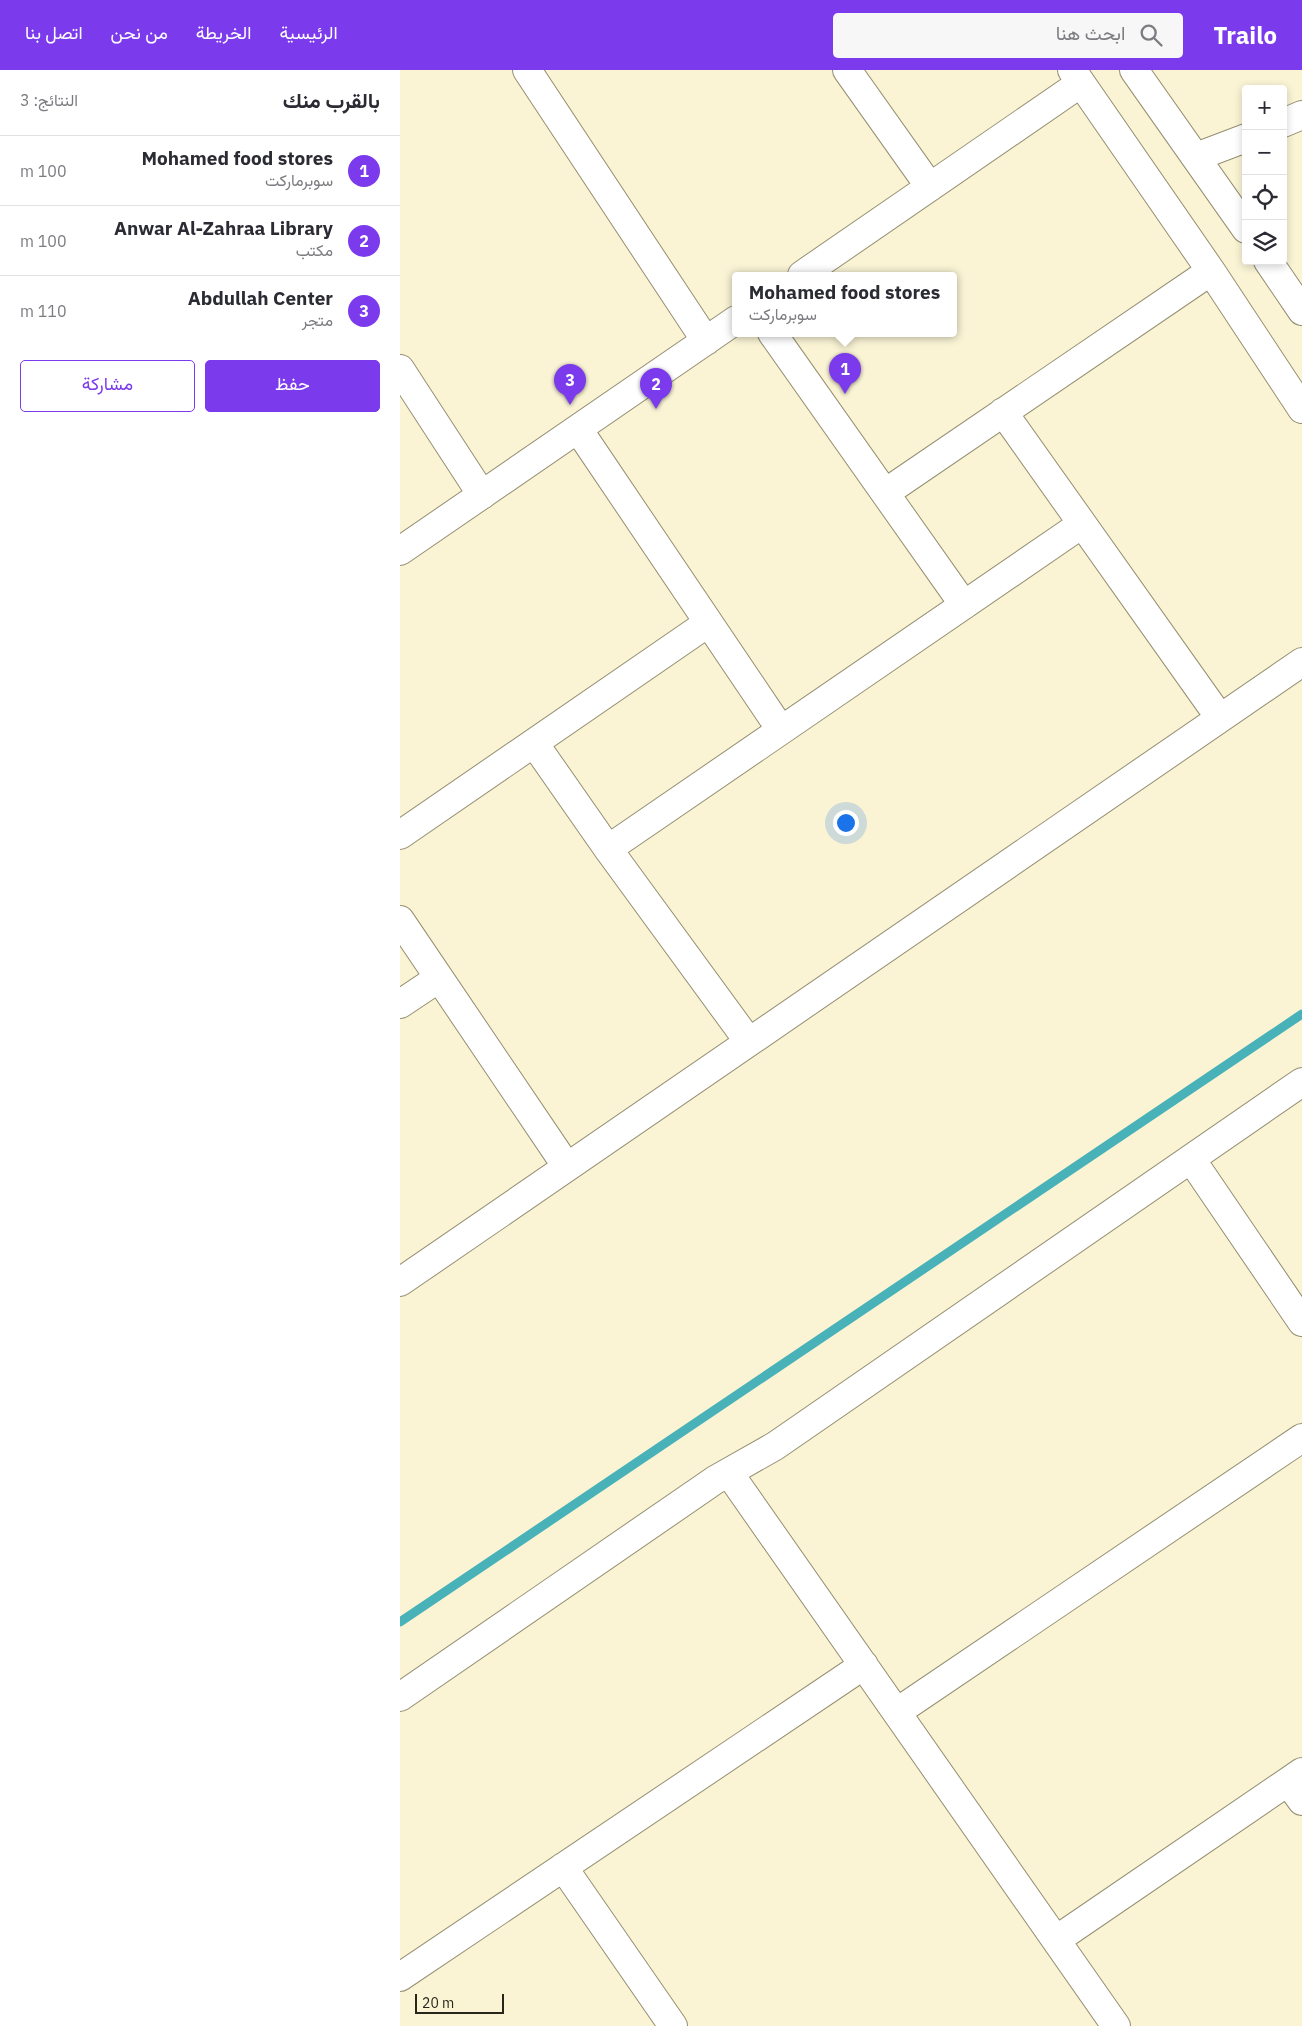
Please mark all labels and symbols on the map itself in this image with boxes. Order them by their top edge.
pin: 1 [829,353,861,394]
pin: 3 [554,364,586,405]
pin: 2 [640,368,672,409]
your location [833,810,859,836]
scale bar [415,1991,504,2014]

